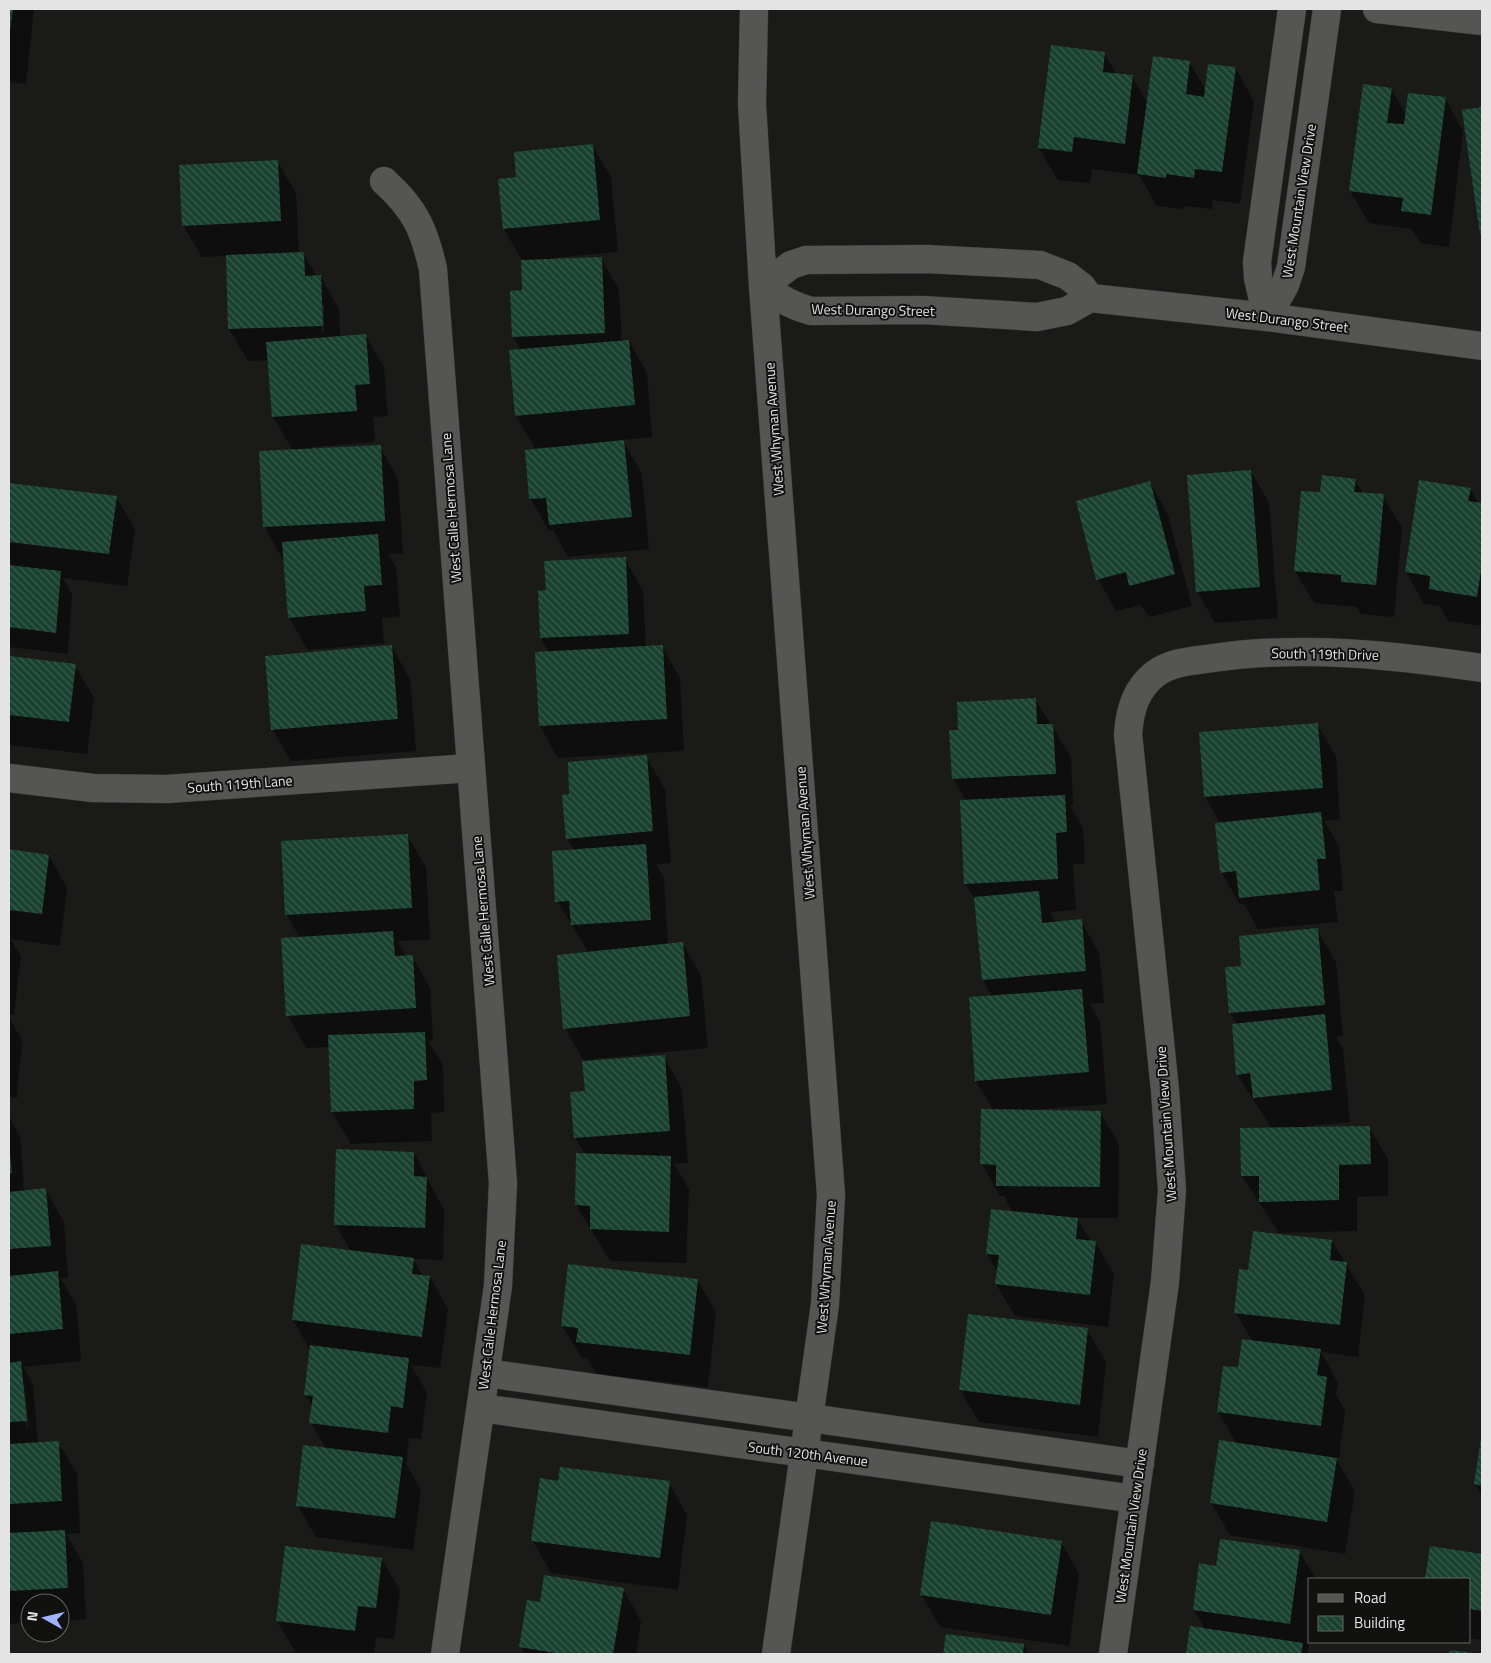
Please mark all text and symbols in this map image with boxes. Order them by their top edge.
street label: West Mountain View Drive [1276,122,1321,280]
street label: West Durango Street [811,298,935,321]
street label: West Durango Street [1225,302,1350,337]
street label: West Whyman Avenue [758,362,789,496]
street label: West Calle Hermosa Lane [435,432,466,584]
street label: South 119th Drive [1271,642,1379,665]
street label: West Whyman Avenue [789,766,820,900]
street label: South 119th Lane [187,769,293,798]
street label: West Calle Hermosa Lane [465,835,500,987]
street label: West Mountain View Drive [1150,1046,1181,1203]
street label: West Whyman Avenue [810,1200,841,1334]
street label: West Calle Hermosa Lane [472,1239,511,1391]
street label: South 120th Avenue [747,1436,869,1471]
street label: West Mountain View Drive [1109,1447,1152,1605]
legend [1308,1578,1471,1643]
text: Road [1354,1586,1386,1609]
north arrow [20,1593,70,1643]
text: N [21,1610,43,1622]
text: Building [1354,1611,1405,1634]

